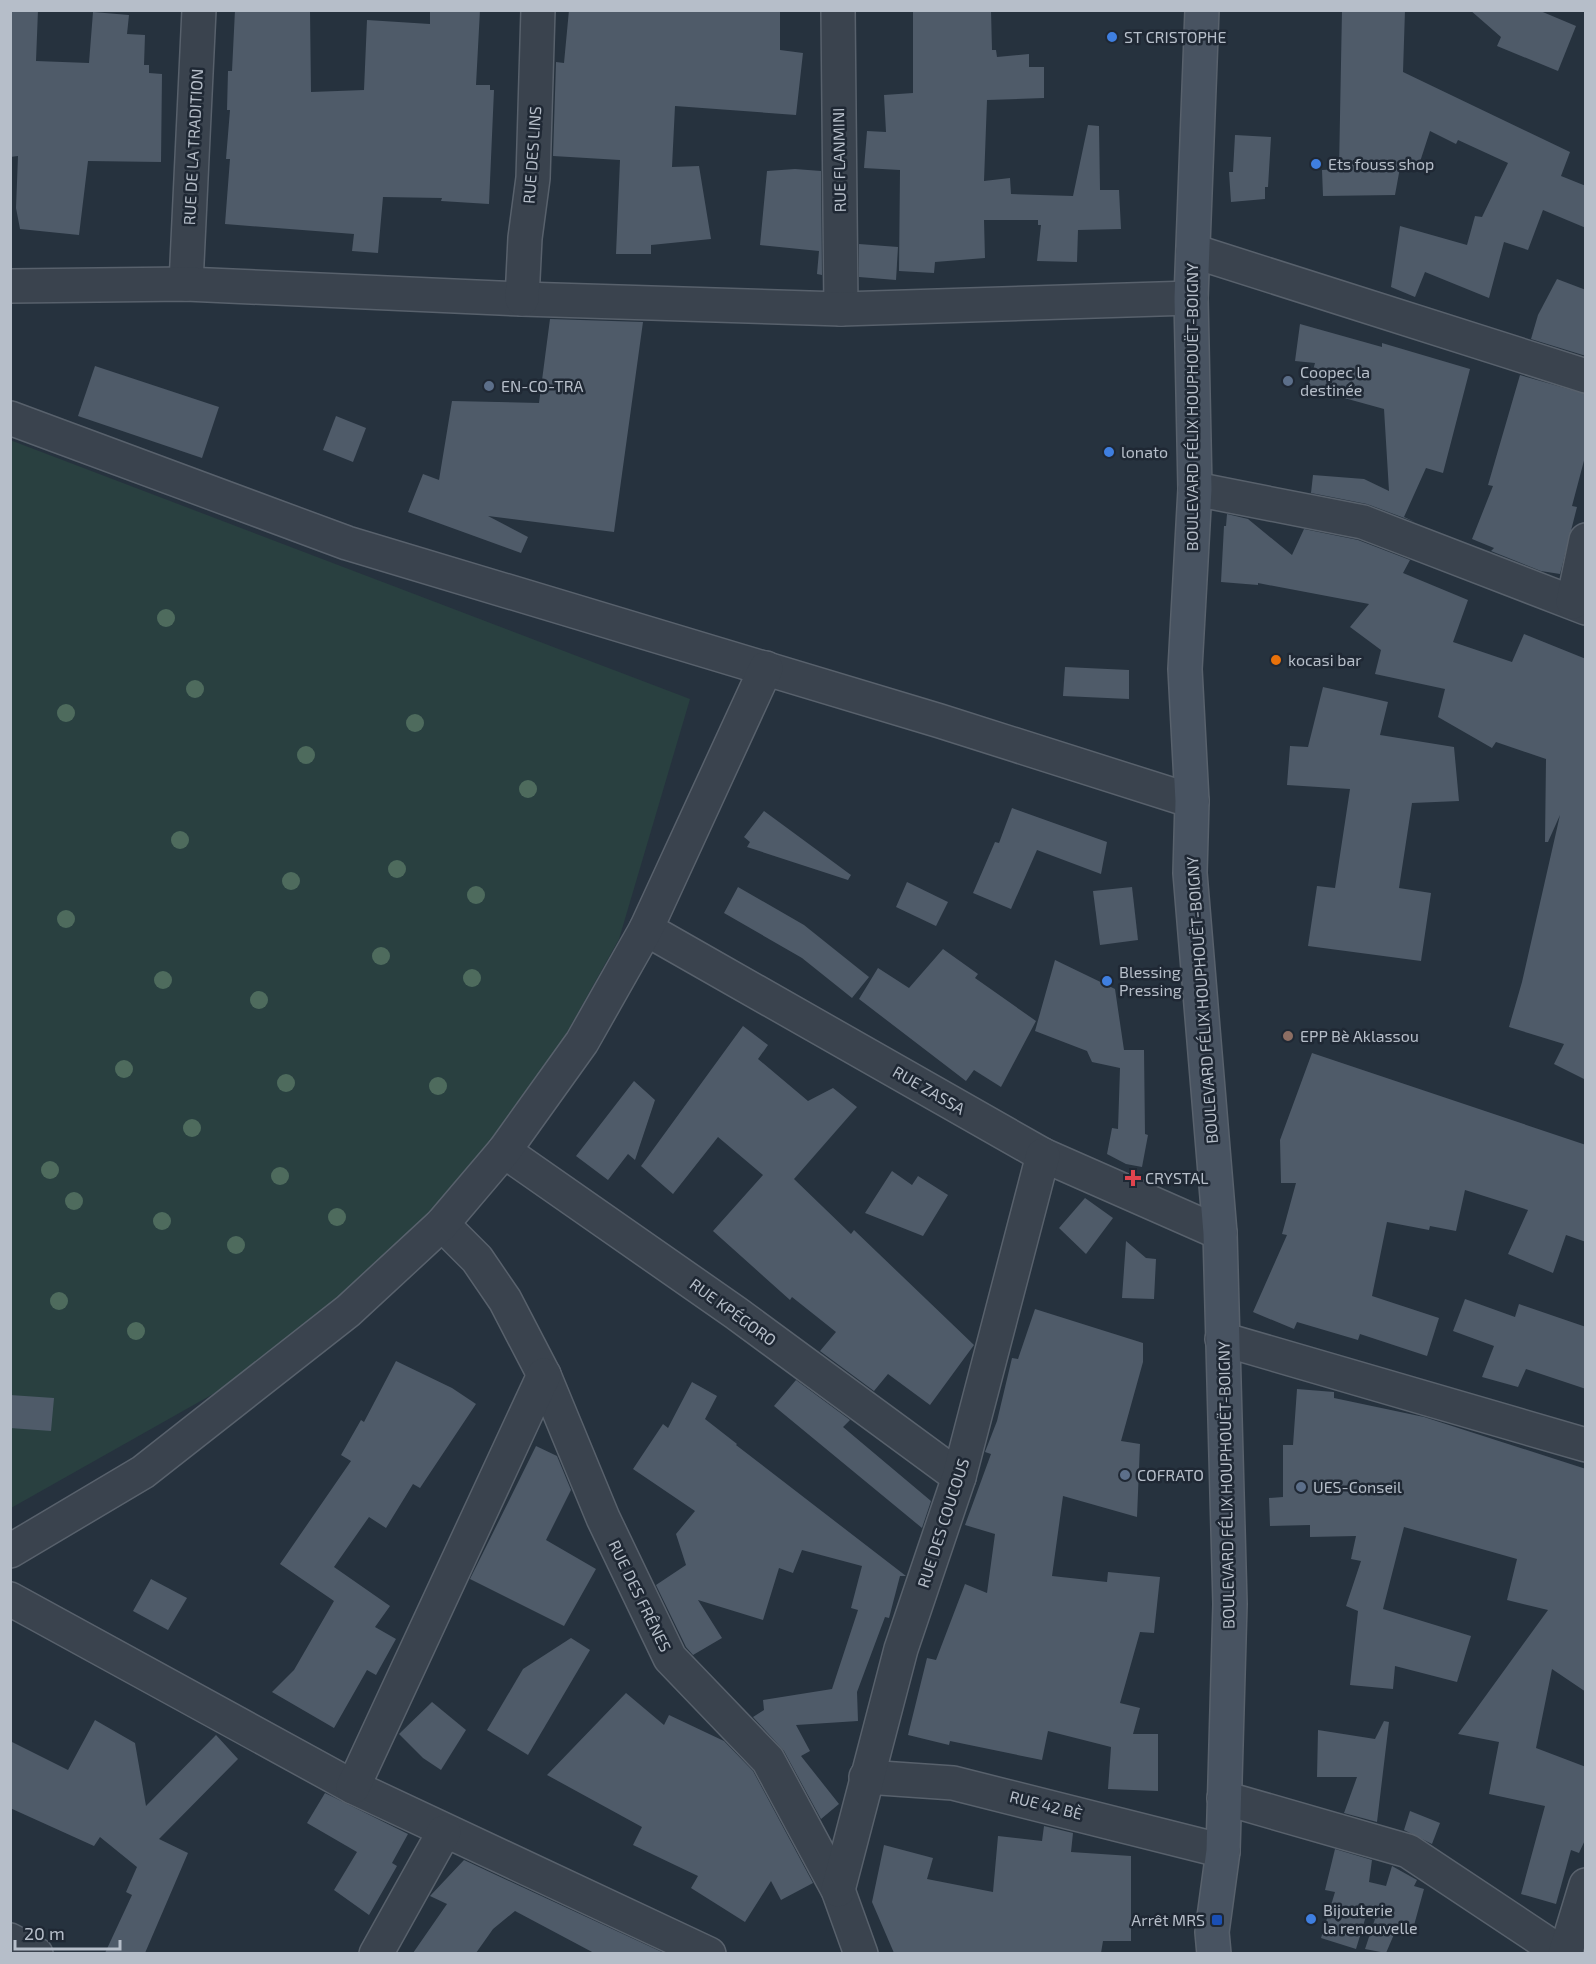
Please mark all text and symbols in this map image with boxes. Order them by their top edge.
place label: ST CRISTOPHE [1124,27,1227,46]
marker: ST CRISTOPHE [1105,30,1119,44]
street label: RUE DE LA TRADITION [179,68,206,226]
street label: RUE DES LINS [519,105,544,204]
street label: RUE FLANMINI [828,107,849,213]
place label: Ets fouss shop [1328,154,1434,173]
marker: Ets fouss shop [1309,157,1323,171]
street label: BOULEVARD FÉLIX HOUPHOUËT-BOIGNY [1182,263,1201,551]
place label: Coopec la destinée [1300,362,1370,399]
marker: Coopec la destinée [1281,374,1295,388]
place label: EN-CO-TRA [501,376,584,395]
marker: EN-CO-TRA [482,379,496,393]
place label: lonato [1121,442,1168,461]
marker: lonato [1102,445,1116,459]
place label: kocasi bar [1288,650,1362,669]
marker: kocasi bar [1269,653,1283,667]
street label: BOULEVARD FÉLIX HOUPHOUËT-BOIGNY [1182,856,1221,1144]
place label: Blessing Pressing [1119,962,1182,999]
marker: Blessing Pressing [1100,974,1114,988]
place label: EPP Bè Aklassou [1300,1026,1419,1045]
marker: EPP Bè Aklassou [1281,1029,1295,1043]
street label: RUE ZASSA [890,1061,969,1118]
place label: CRYSTAL [1145,1168,1208,1187]
marker: CRYSTAL [1126,1171,1140,1185]
street label: RUE KPÉGORO [686,1274,780,1349]
street label: BOULEVARD FÉLIX HOUPHOUËT-BOIGNY [1213,1341,1238,1629]
street label: RUE DES COUCOUS [913,1456,972,1590]
place label: COFRATO [1137,1465,1204,1484]
marker: COFRATO [1118,1468,1132,1482]
place label: UES-Conseil [1313,1477,1402,1496]
marker: UES-Conseil [1294,1480,1308,1494]
street label: RUE DES FRÊNES [605,1537,676,1655]
street label: RUE 42 BÈ [1008,1786,1085,1823]
place label: Bijouterie la renouvelle [1323,1900,1417,1937]
place label: Arrêt MRS [1131,1910,1205,1929]
marker: Bijouterie la renouvelle [1304,1912,1318,1926]
scale bar [15,1913,120,1951]
marker: Arrêt MRS [1210,1913,1224,1927]
text: 20 m [24,1922,65,1944]

